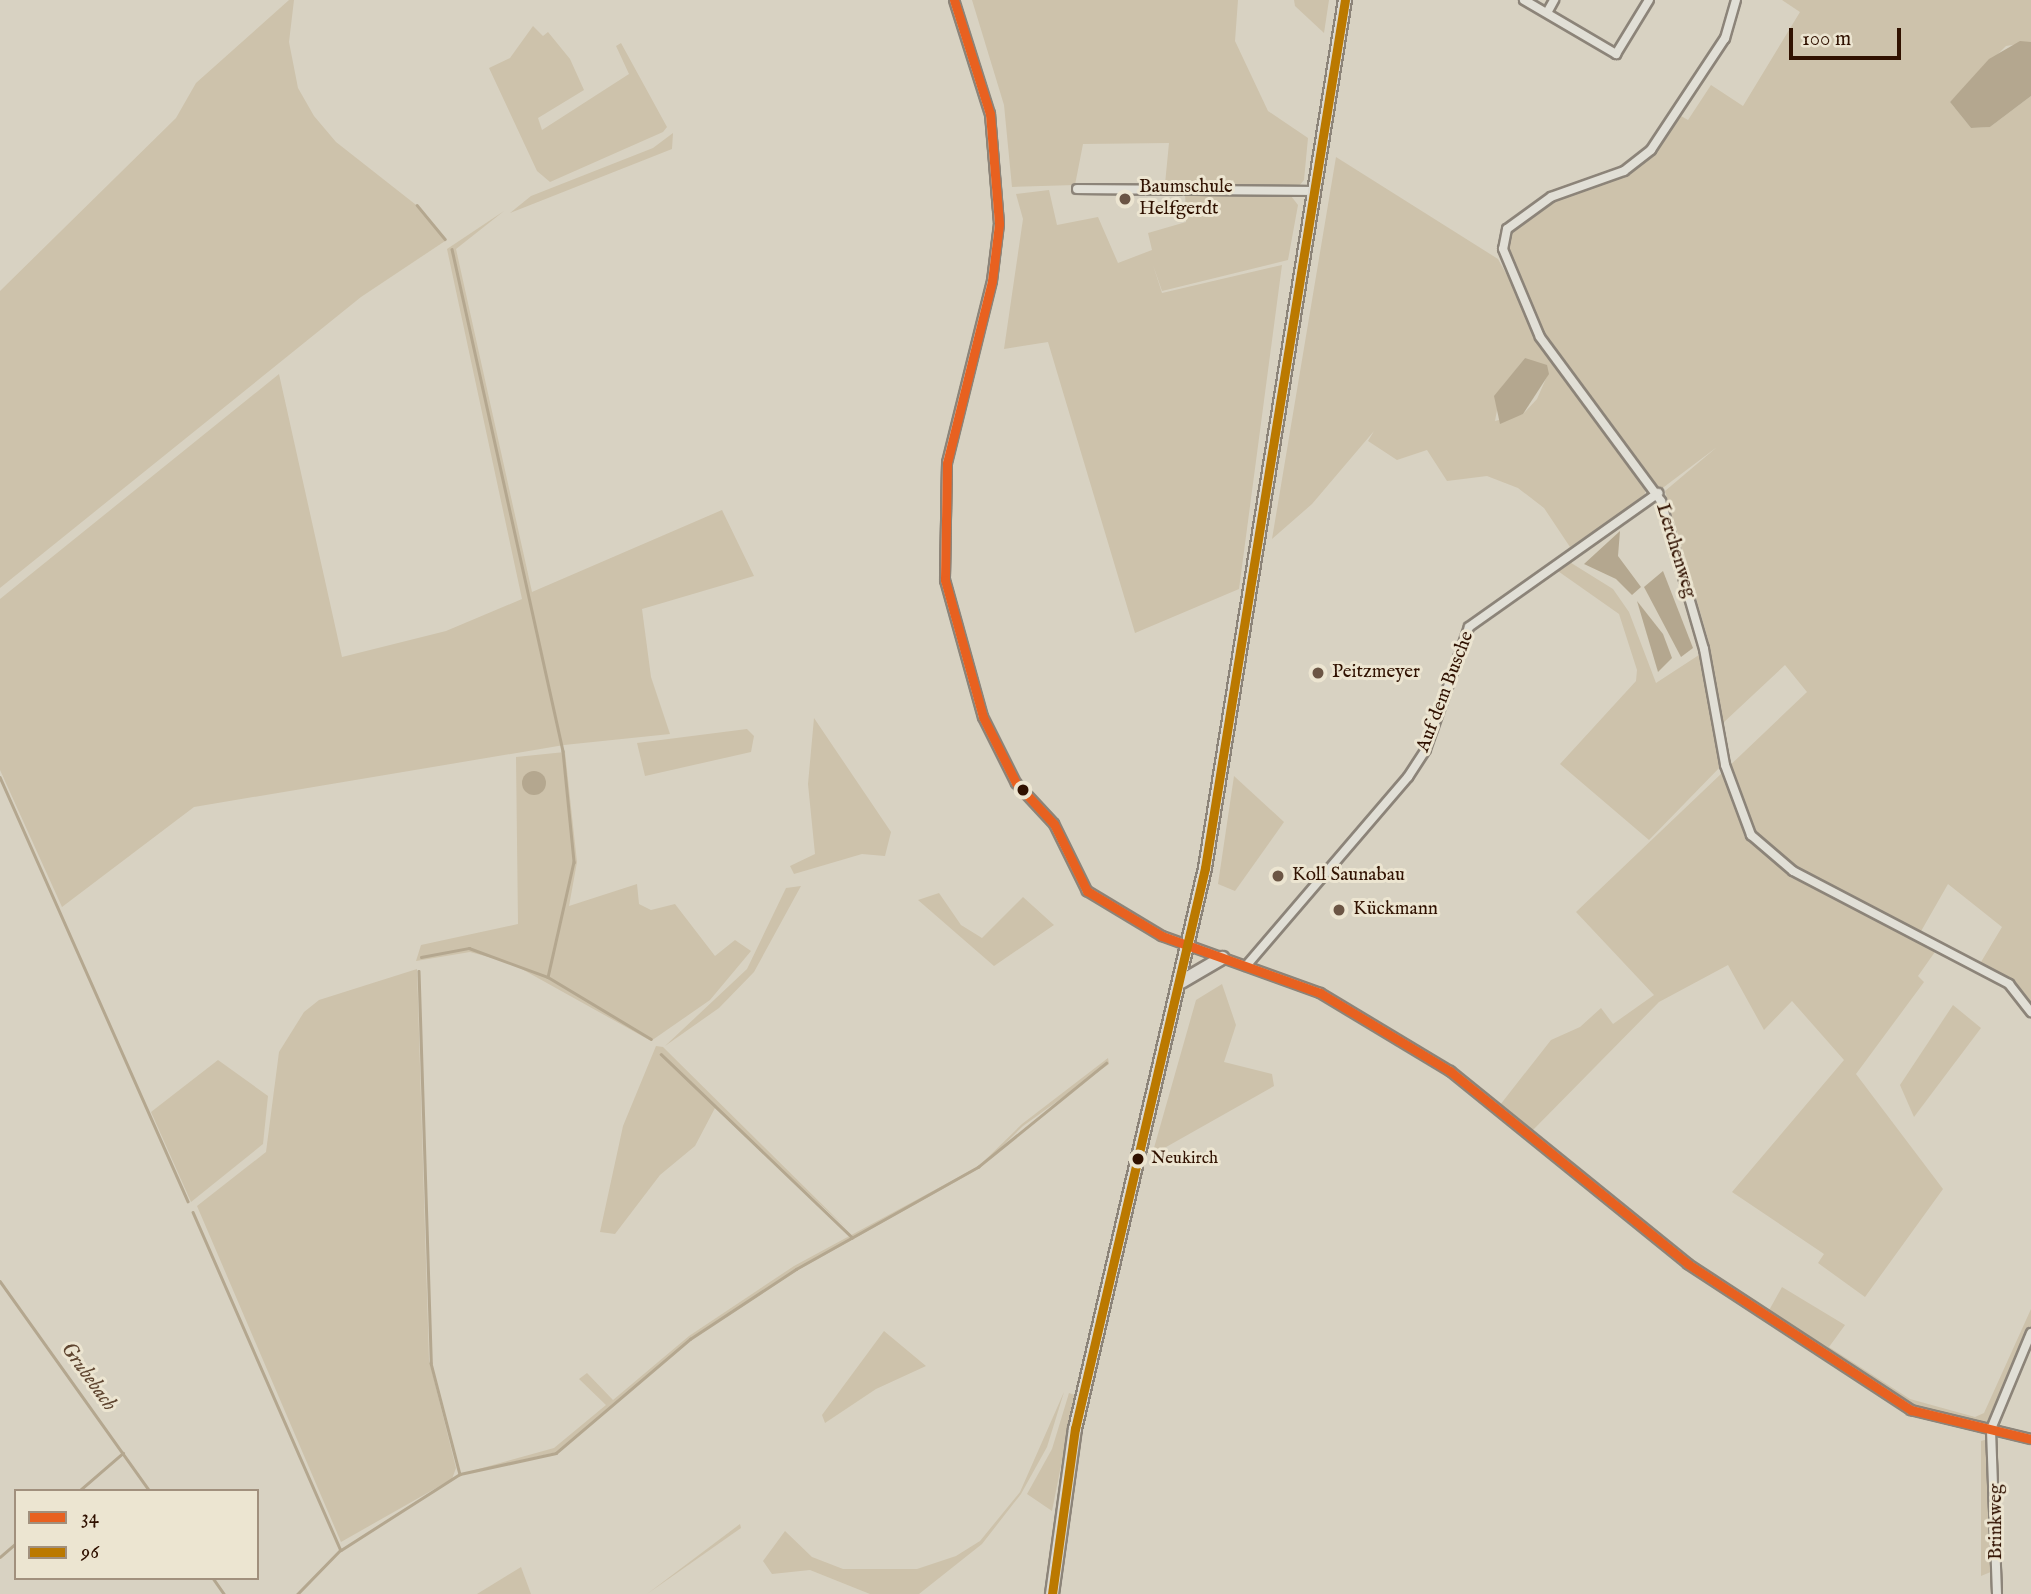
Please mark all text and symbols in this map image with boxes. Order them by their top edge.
scale bar [1793,14,1905,58]
text: 100 m [1802,26,1851,53]
place label: Baumschule Helfgerdt [1139,177,1233,221]
marker: Baumschule Helfgerdt [1117,191,1133,207]
street label: Lerchenweg [1650,501,1700,601]
street label: Auf dem Busche [1413,628,1479,756]
place label: Peitzmeyer [1332,662,1420,684]
marker: Peitzmeyer [1310,665,1326,681]
unlabelled marker [1016,783,1030,797]
place label: Koll Saunabau [1292,865,1405,887]
marker: Koll Saunabau [1270,868,1286,884]
place label: Kückmann [1353,899,1438,921]
marker: Kückmann [1331,902,1347,918]
place label: Neukirch [1151,1149,1218,1169]
marker: Neukirch [1131,1152,1145,1166]
water label: Grubebach [55,1338,121,1416]
street label: Brinkweg [1986,1484,2008,1560]
legend [14,1489,259,1580]
text: 34 [81,1504,99,1531]
text: 96 [81,1539,99,1566]

